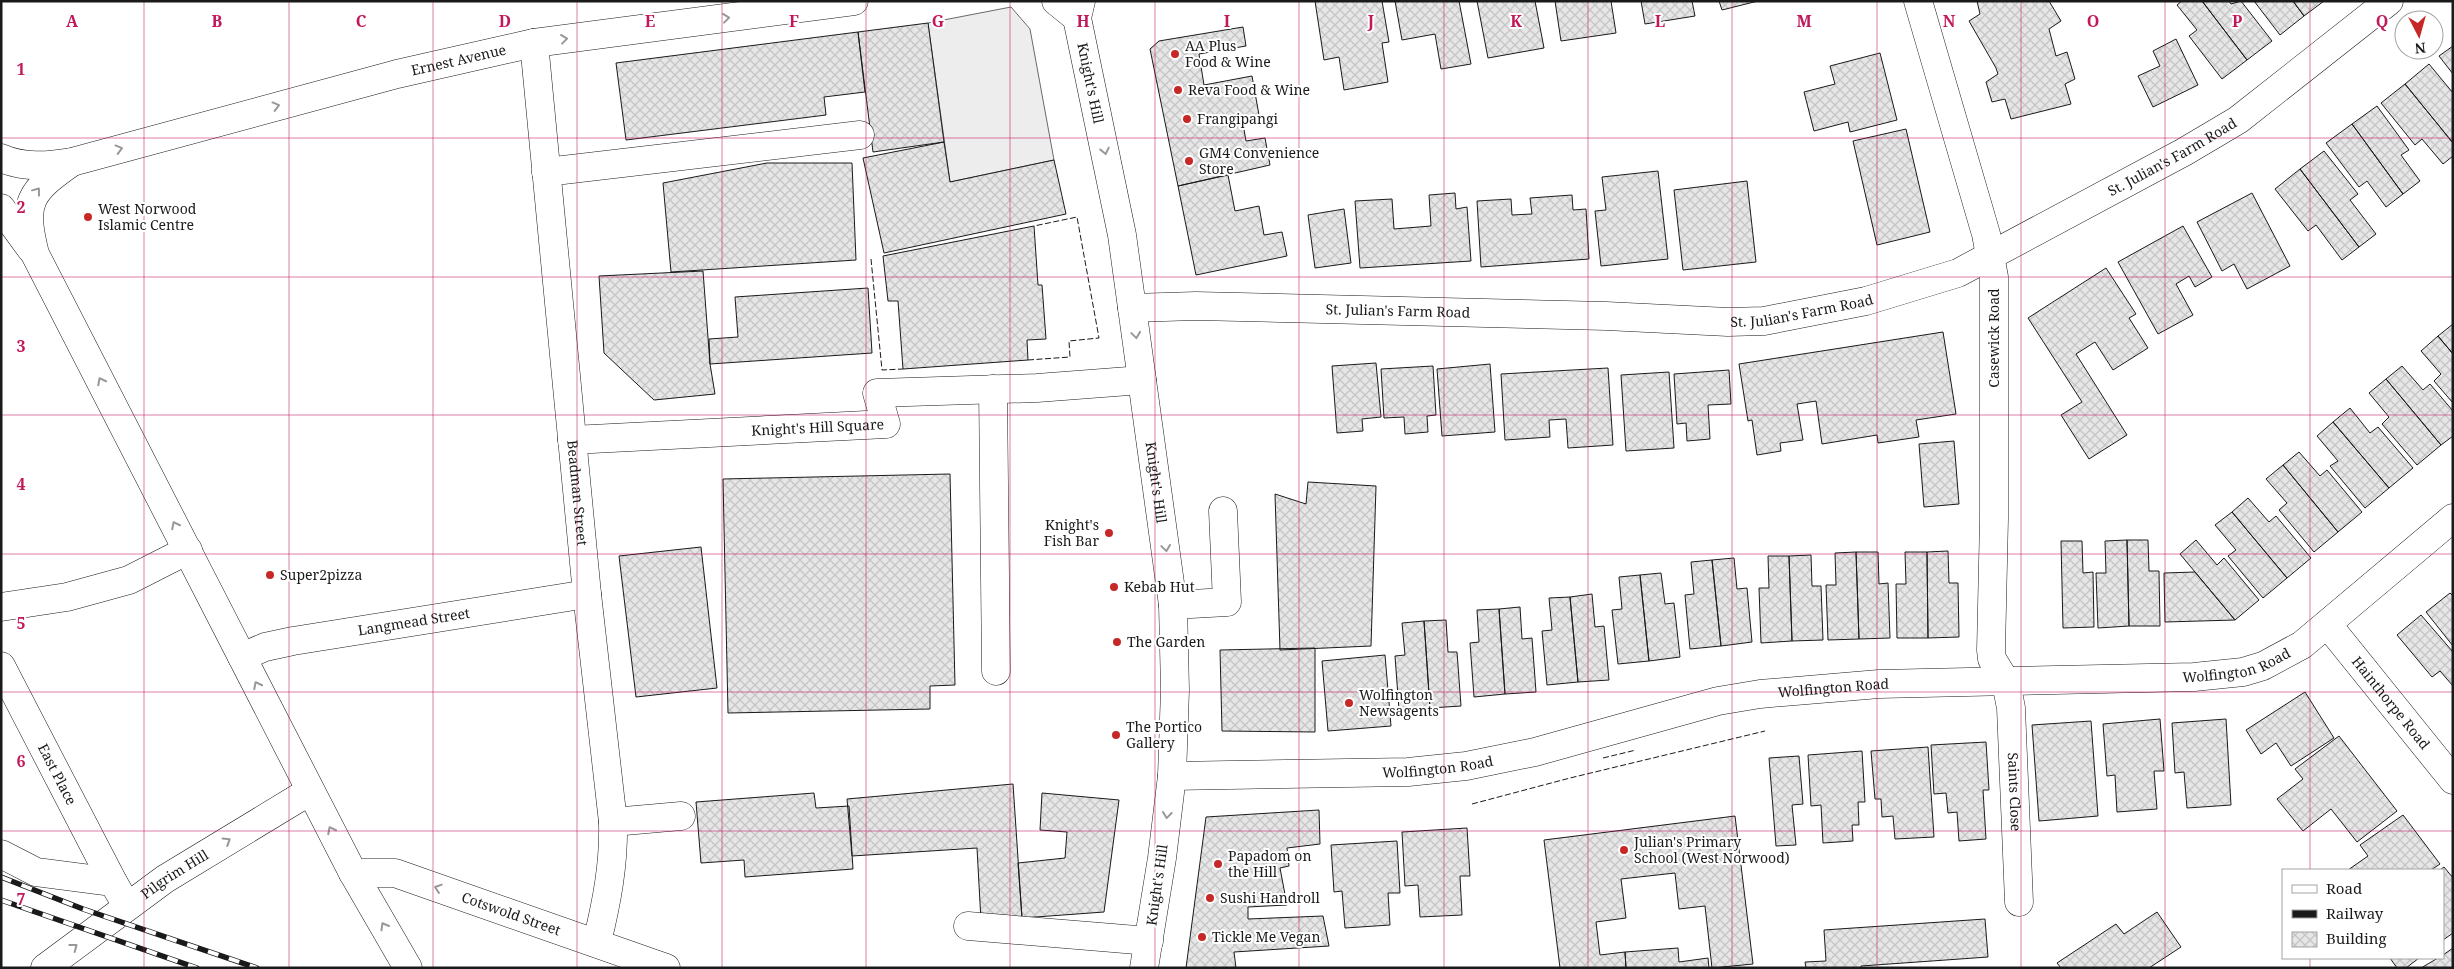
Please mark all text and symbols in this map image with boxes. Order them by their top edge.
text: A [66,10,79,32]
text: B [212,10,223,32]
text: C [356,10,367,32]
text: D [499,10,511,32]
text: E [645,10,655,32]
text: F [789,10,799,32]
text: G [932,10,944,32]
text: H [1076,10,1090,32]
text: I [1224,10,1230,32]
text: J [1367,10,1375,32]
text: K [1510,10,1522,32]
text: L [1655,10,1665,32]
text: M [1796,10,1812,32]
text: N [1943,10,1956,32]
text: O [2087,10,2099,32]
text: P [2232,10,2242,32]
text: Q [2376,10,2388,32]
north arrow [2394,10,2444,60]
one-way arrow [722,13,730,24]
one-way arrow [561,34,569,45]
place label: AA Plus Food & Wine [1185,36,1271,71]
text: N [2414,38,2427,58]
street label: Ernest Avenue [409,40,508,80]
street label: Knight's Hill [1073,41,1109,126]
marker: AA Plus Food & Wine [1169,48,1181,60]
text: 1 [16,58,26,80]
place label: Reva Food & Wine [1188,80,1310,99]
marker: Reva Food & Wine [1172,84,1184,96]
one-way arrow [271,102,279,112]
place label: Frangipangi [1197,109,1279,128]
marker: Frangipangi [1181,113,1193,125]
street label: St. Julian's Farm Road [2104,113,2240,200]
place label: GM4 Convenience Store [1199,143,1319,178]
one-way arrow [115,144,124,155]
one-way arrow [1099,147,1109,156]
marker: GM4 Convenience Store [1183,155,1195,167]
one-way arrow [32,188,40,197]
text: 2 [16,196,26,218]
place label: West Norwood Islamic Centre [98,199,197,234]
marker: West Norwood Islamic Centre [82,211,94,223]
street label: Casewick Road [1984,288,2003,388]
street label: St. Julian's Farm Road [1730,289,1876,331]
street label: St. Julian's Farm Road [1325,299,1471,322]
one-way arrow [1130,331,1140,340]
text: 3 [16,335,26,357]
one-way arrow [97,377,107,386]
street label: Knight's Hill Square [751,414,884,440]
street label: Beadman Street [563,439,592,547]
street label: Knight's Hill [1142,441,1172,525]
text: 4 [16,473,26,495]
place label: Knight's Fish Bar [1044,515,1099,550]
one-way arrow [171,521,181,530]
marker: Knight's Fish Bar [1103,527,1115,539]
one-way arrow [1160,544,1170,553]
place label: Super2pizza [280,565,362,584]
marker: Super2pizza [264,569,276,581]
place label: Kebab Hut [1124,577,1195,596]
marker: Kebab Hut [1108,581,1120,593]
street label: Langmead Street [356,603,471,640]
text: 5 [16,612,26,634]
place label: The Garden [1127,632,1205,651]
marker: The Garden [1111,636,1123,648]
street label: Wolfington Road [2182,643,2294,686]
street label: Hainthorpe Road [2348,652,2435,753]
street label: Wolfington Road [1777,674,1890,701]
one-way arrow [253,682,263,691]
place label: Wolfington Newsagents [1359,685,1439,720]
marker: Wolfington Newsagents [1343,697,1355,709]
place label: The Portico Gallery [1126,717,1202,752]
marker: The Portico Gallery [1110,729,1122,741]
street label: East Place [34,740,81,808]
text: 6 [16,750,26,772]
street label: Wolfington Road [1382,751,1495,781]
street label: Saints Close [2004,752,2026,832]
one-way arrow [1162,811,1173,819]
one-way arrow [327,826,337,835]
place label: Julian's Primary School (West Norwood) [1633,832,1790,867]
one-way arrow [222,838,231,848]
street label: Knight's Hill [1141,842,1172,927]
marker: Julian's Primary School (West Norwood) [1618,844,1630,856]
street label: Pilgrim Hill [137,845,212,903]
place label: Papadom on the Hill [1228,846,1311,881]
marker: Papadom on the Hill [1212,858,1224,870]
legend [2282,869,2444,959]
text: Road [2326,878,2362,898]
one-way arrow [434,883,443,893]
street label: Cotswold Street [459,887,563,939]
text: 7 [16,888,26,910]
place label: Sushi Handroll [1220,888,1320,907]
marker: Sushi Handroll [1204,892,1216,904]
text: Railway [2326,903,2384,923]
one-way arrow [380,922,390,931]
place label: Tickle Me Vegan [1212,927,1320,946]
text: Building [2326,928,2387,948]
marker: Tickle Me Vegan [1196,931,1208,943]
one-way arrow [68,944,77,952]

